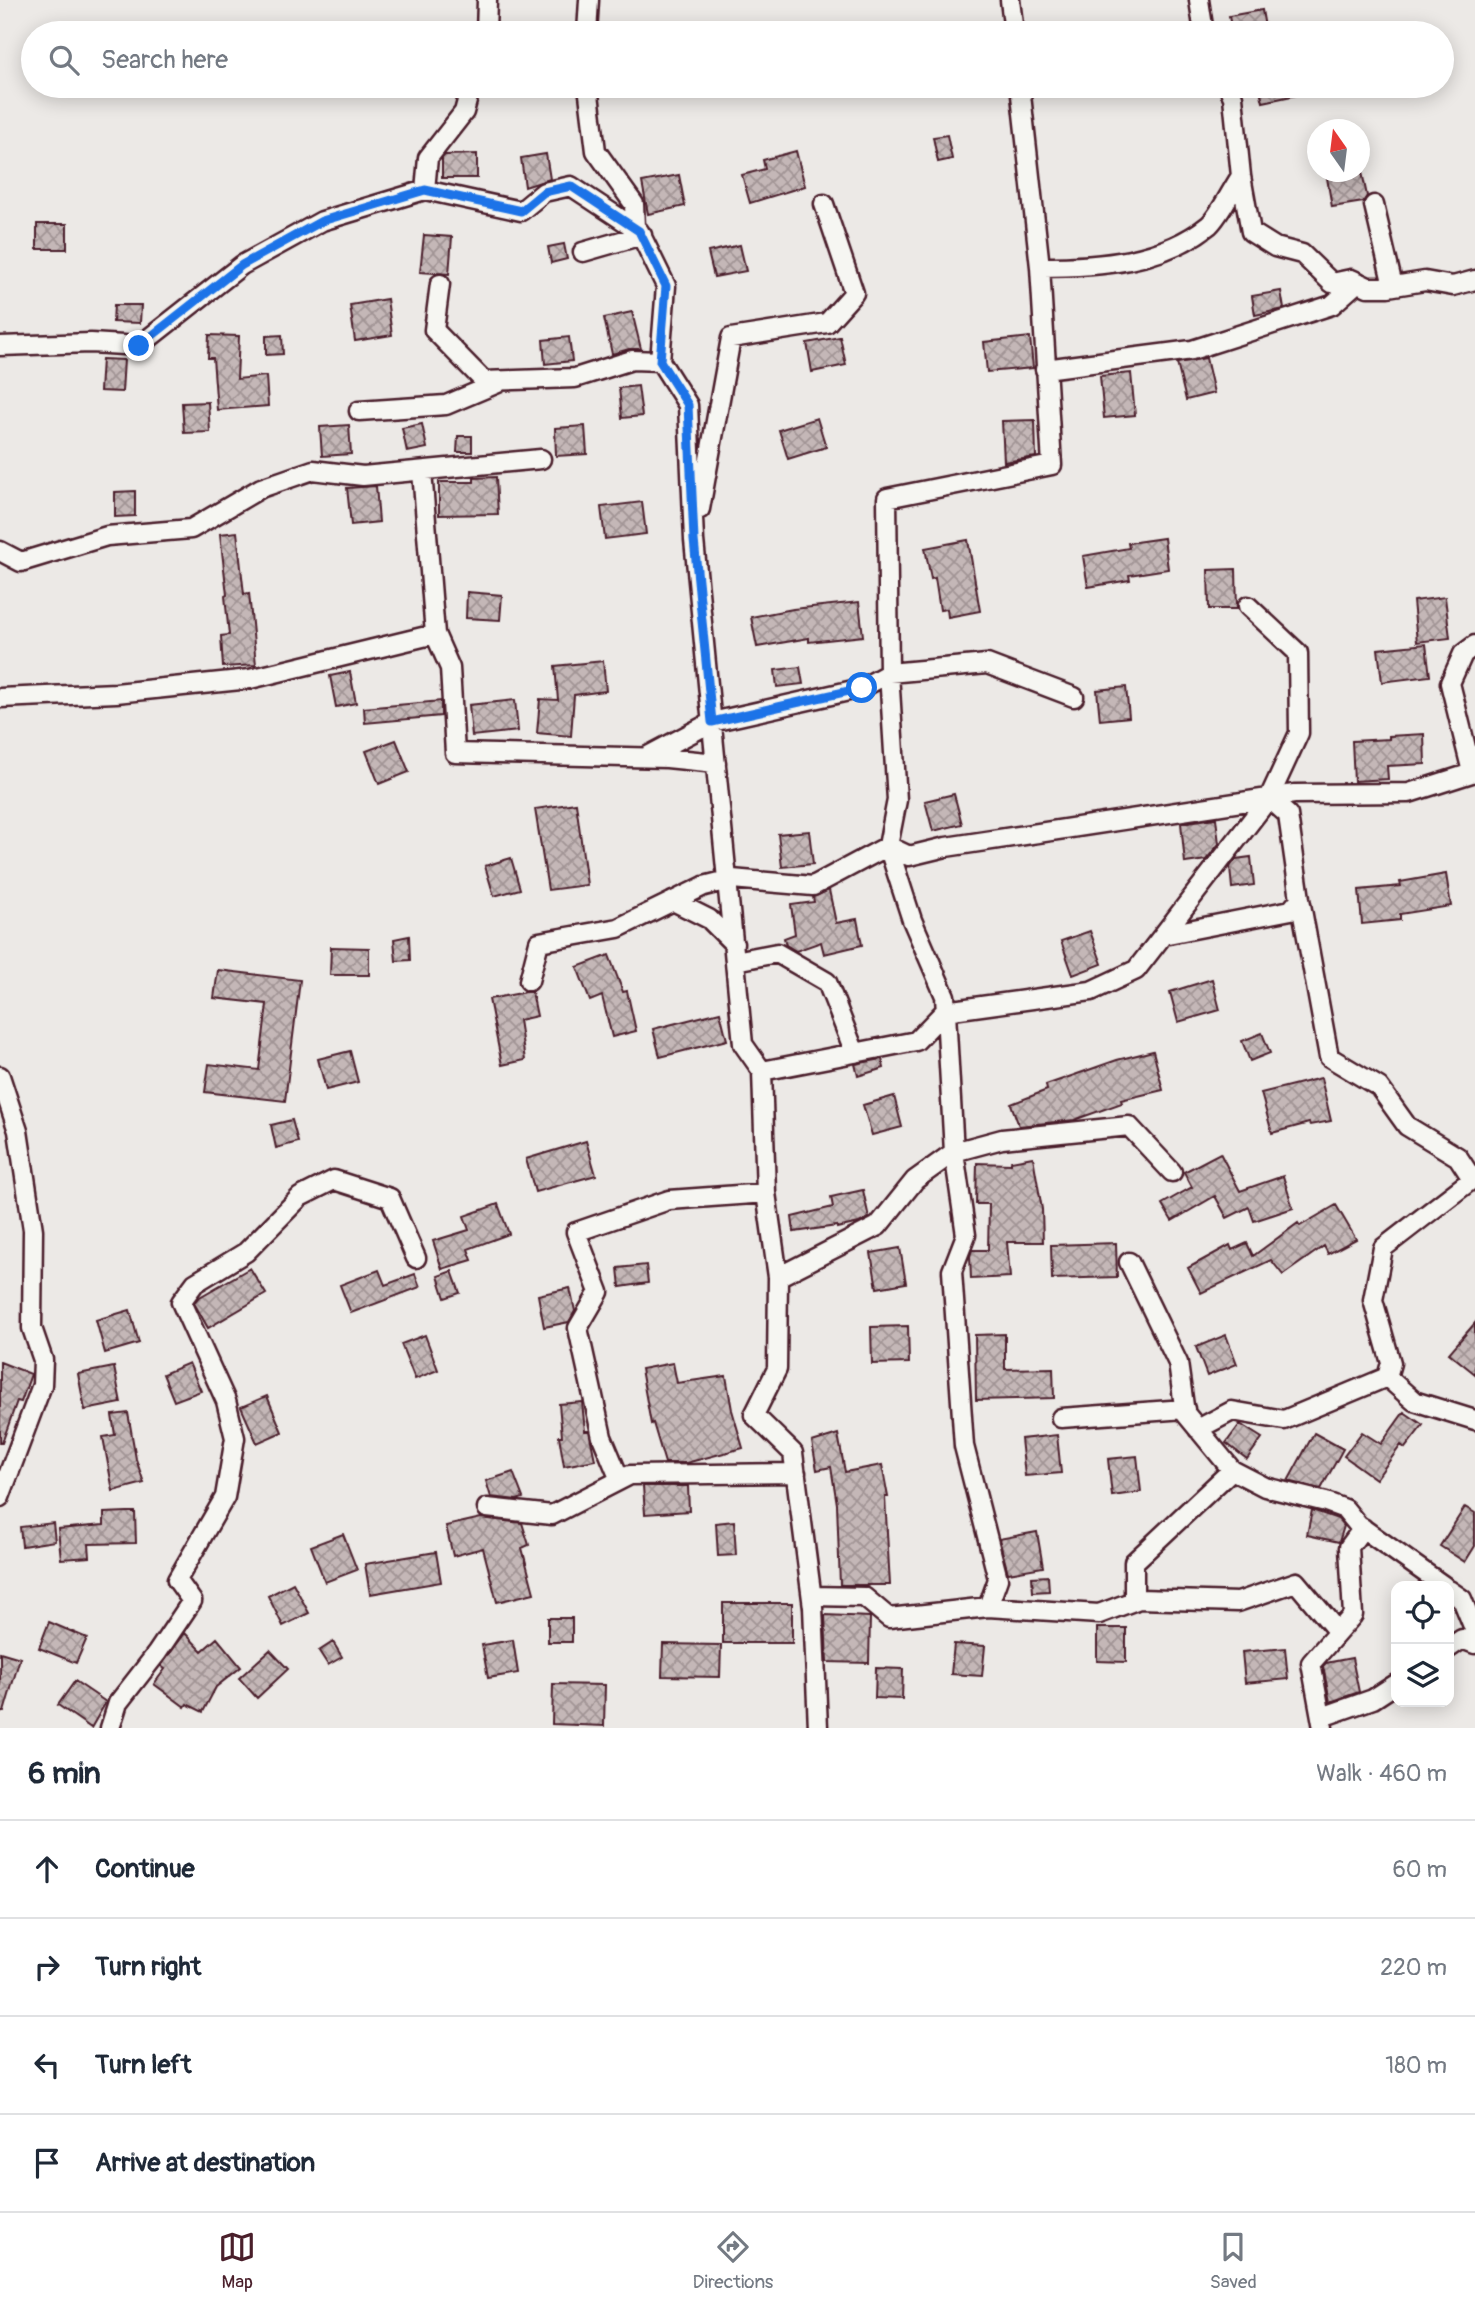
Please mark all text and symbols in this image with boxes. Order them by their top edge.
search box [21,21,1454,98]
icon: search [45,41,83,79]
text: Search here [101,44,228,76]
north arrow [1307,119,1370,182]
route end [123,330,154,361]
route start [846,672,877,703]
map controls [1391,1581,1454,1707]
button: locate [1391,1581,1454,1644]
button: layers [1391,1644,1454,1707]
text: 6 min [28,1755,101,1792]
text: Walk · 460 m [1316,1759,1447,1788]
icon: ahead [28,1850,66,1888]
text: Continue [95,1853,195,1885]
text: 60 m [1392,1855,1447,1884]
icon: right [28,1948,66,1986]
text: Turn right [95,1951,201,1983]
text: 220 m [1380,1953,1447,1982]
icon: left [28,2046,66,2084]
text: Turn left [95,2049,191,2081]
text: 180 m [1385,2051,1447,2080]
icon: arrive [28,2144,66,2182]
text: Arrive at destination [95,2147,315,2179]
tab: Map [218,2228,256,2294]
tab: Directions [693,2228,773,2294]
tab: Saved [1210,2228,1257,2294]

